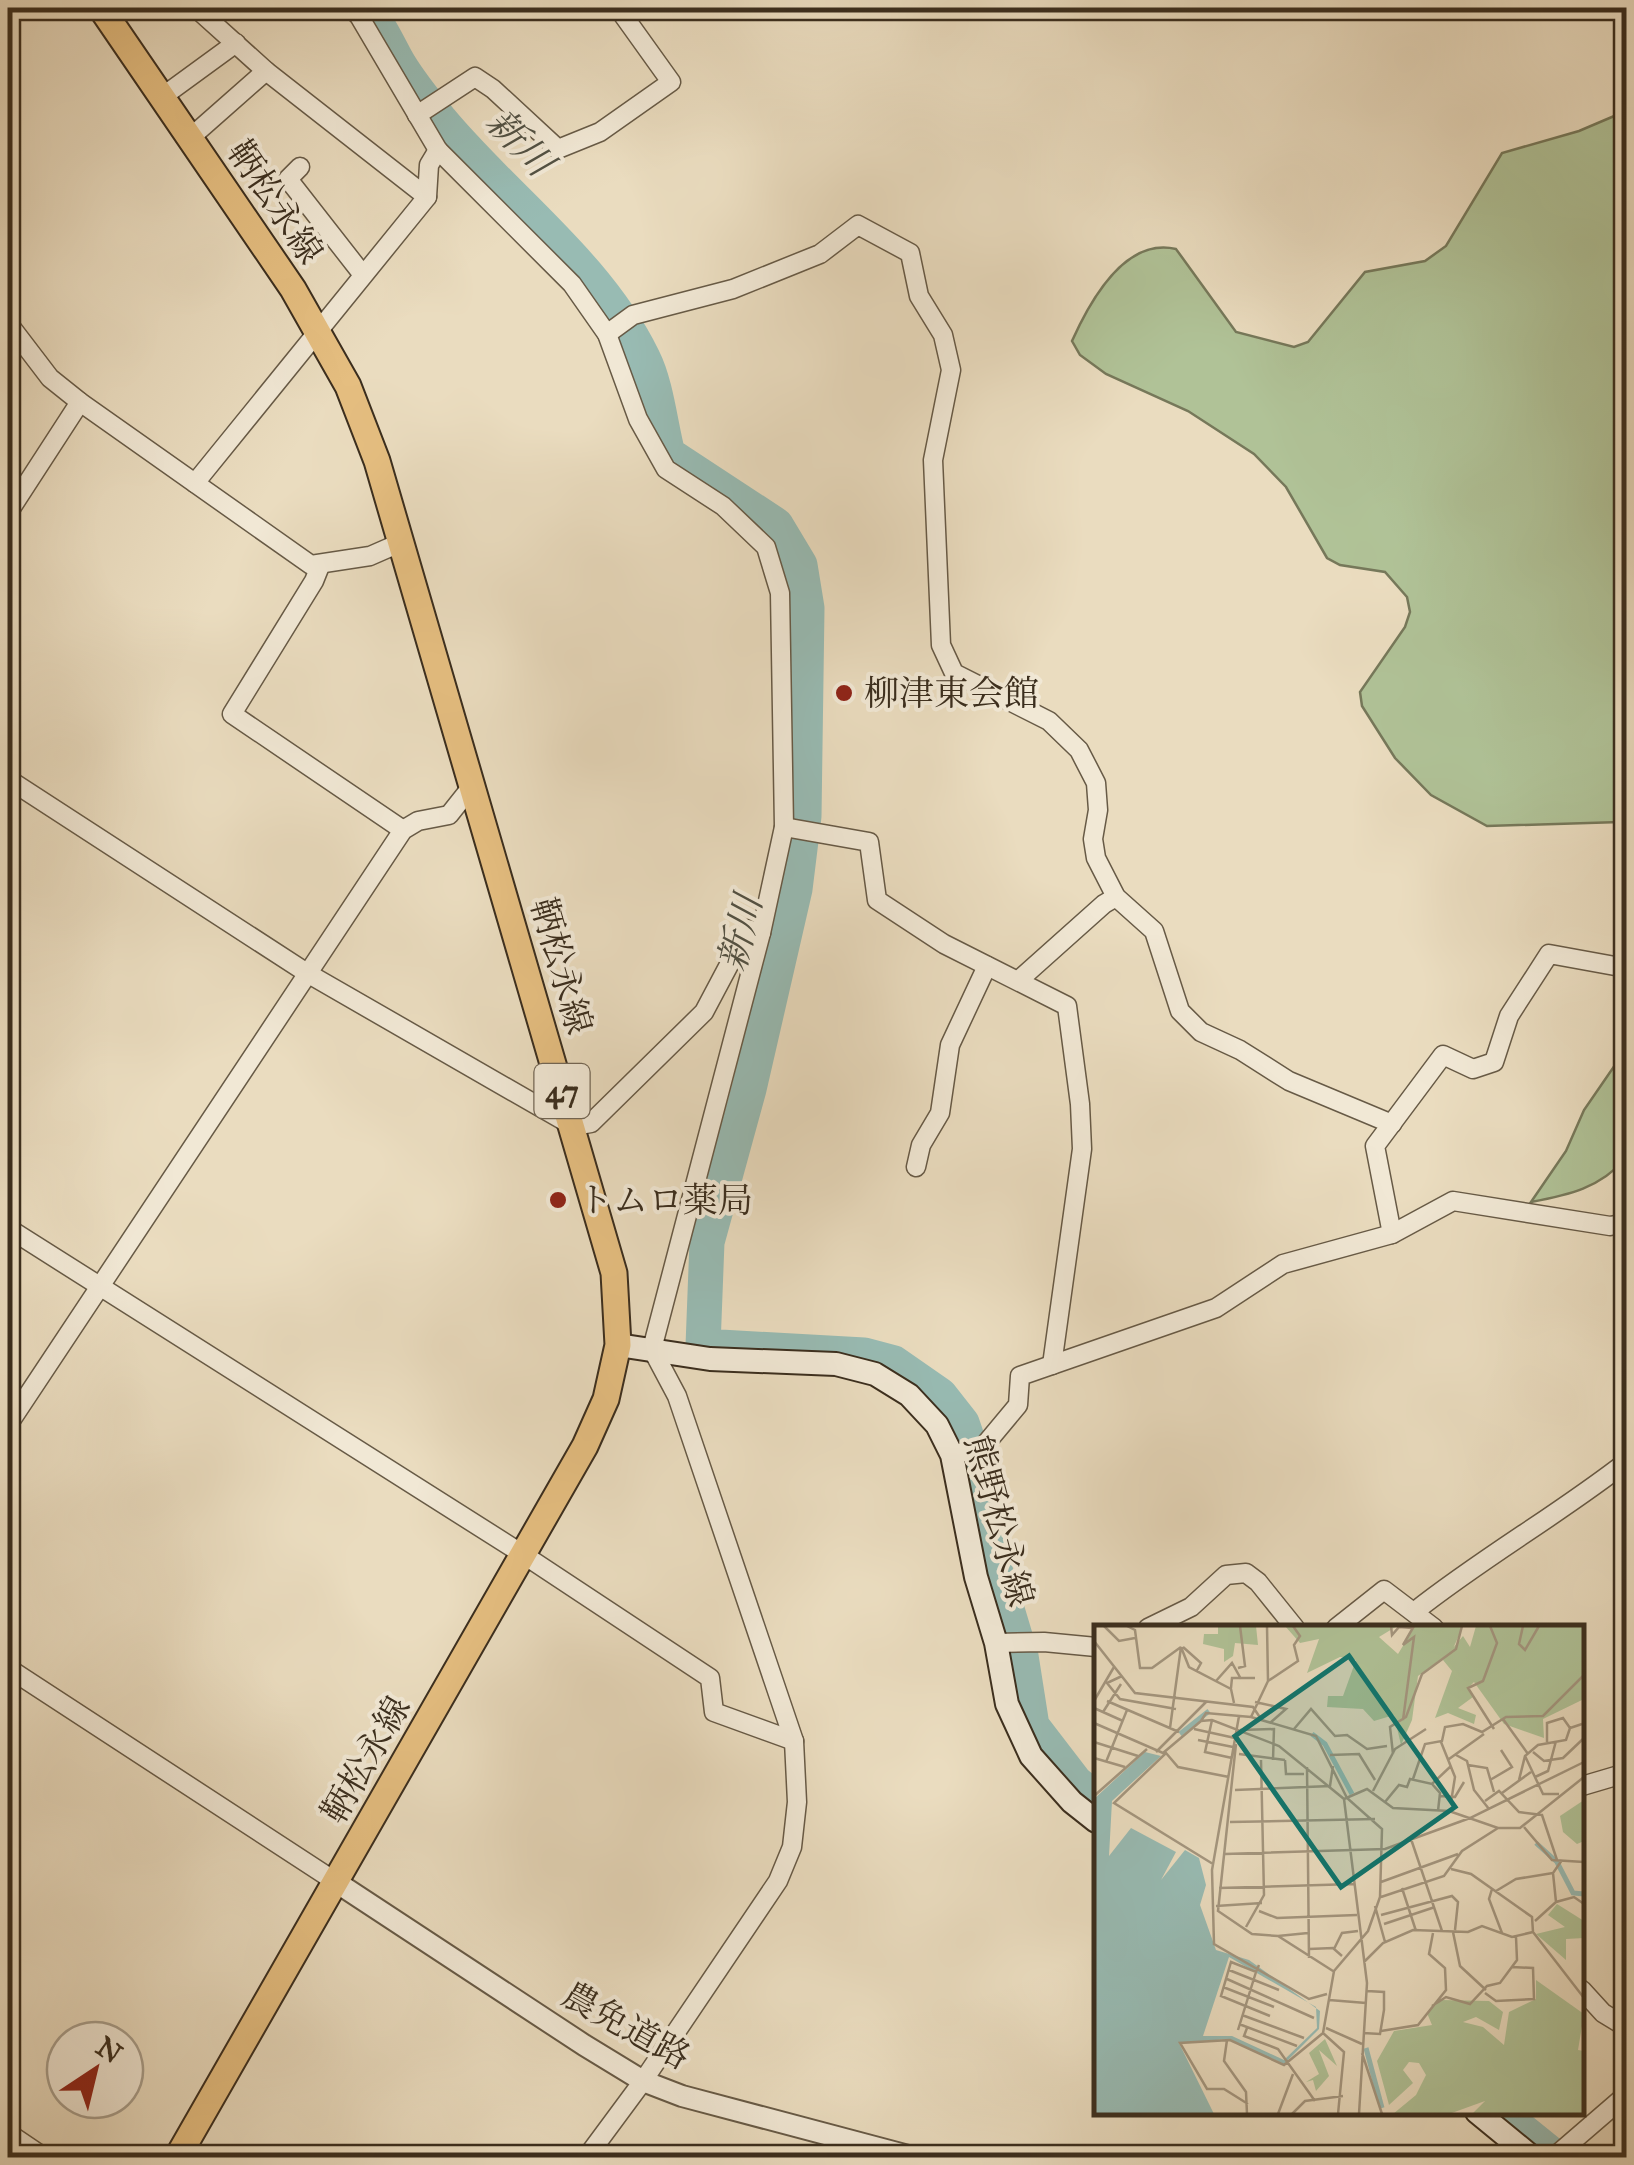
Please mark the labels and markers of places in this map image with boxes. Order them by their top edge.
place label: 柳津東会館 [864,672,1039,715]
marker: 柳津東会館 [833,682,855,704]
place label: トムロ薬局 [578,1179,753,1222]
marker: トムロ薬局 [547,1189,569,1211]

